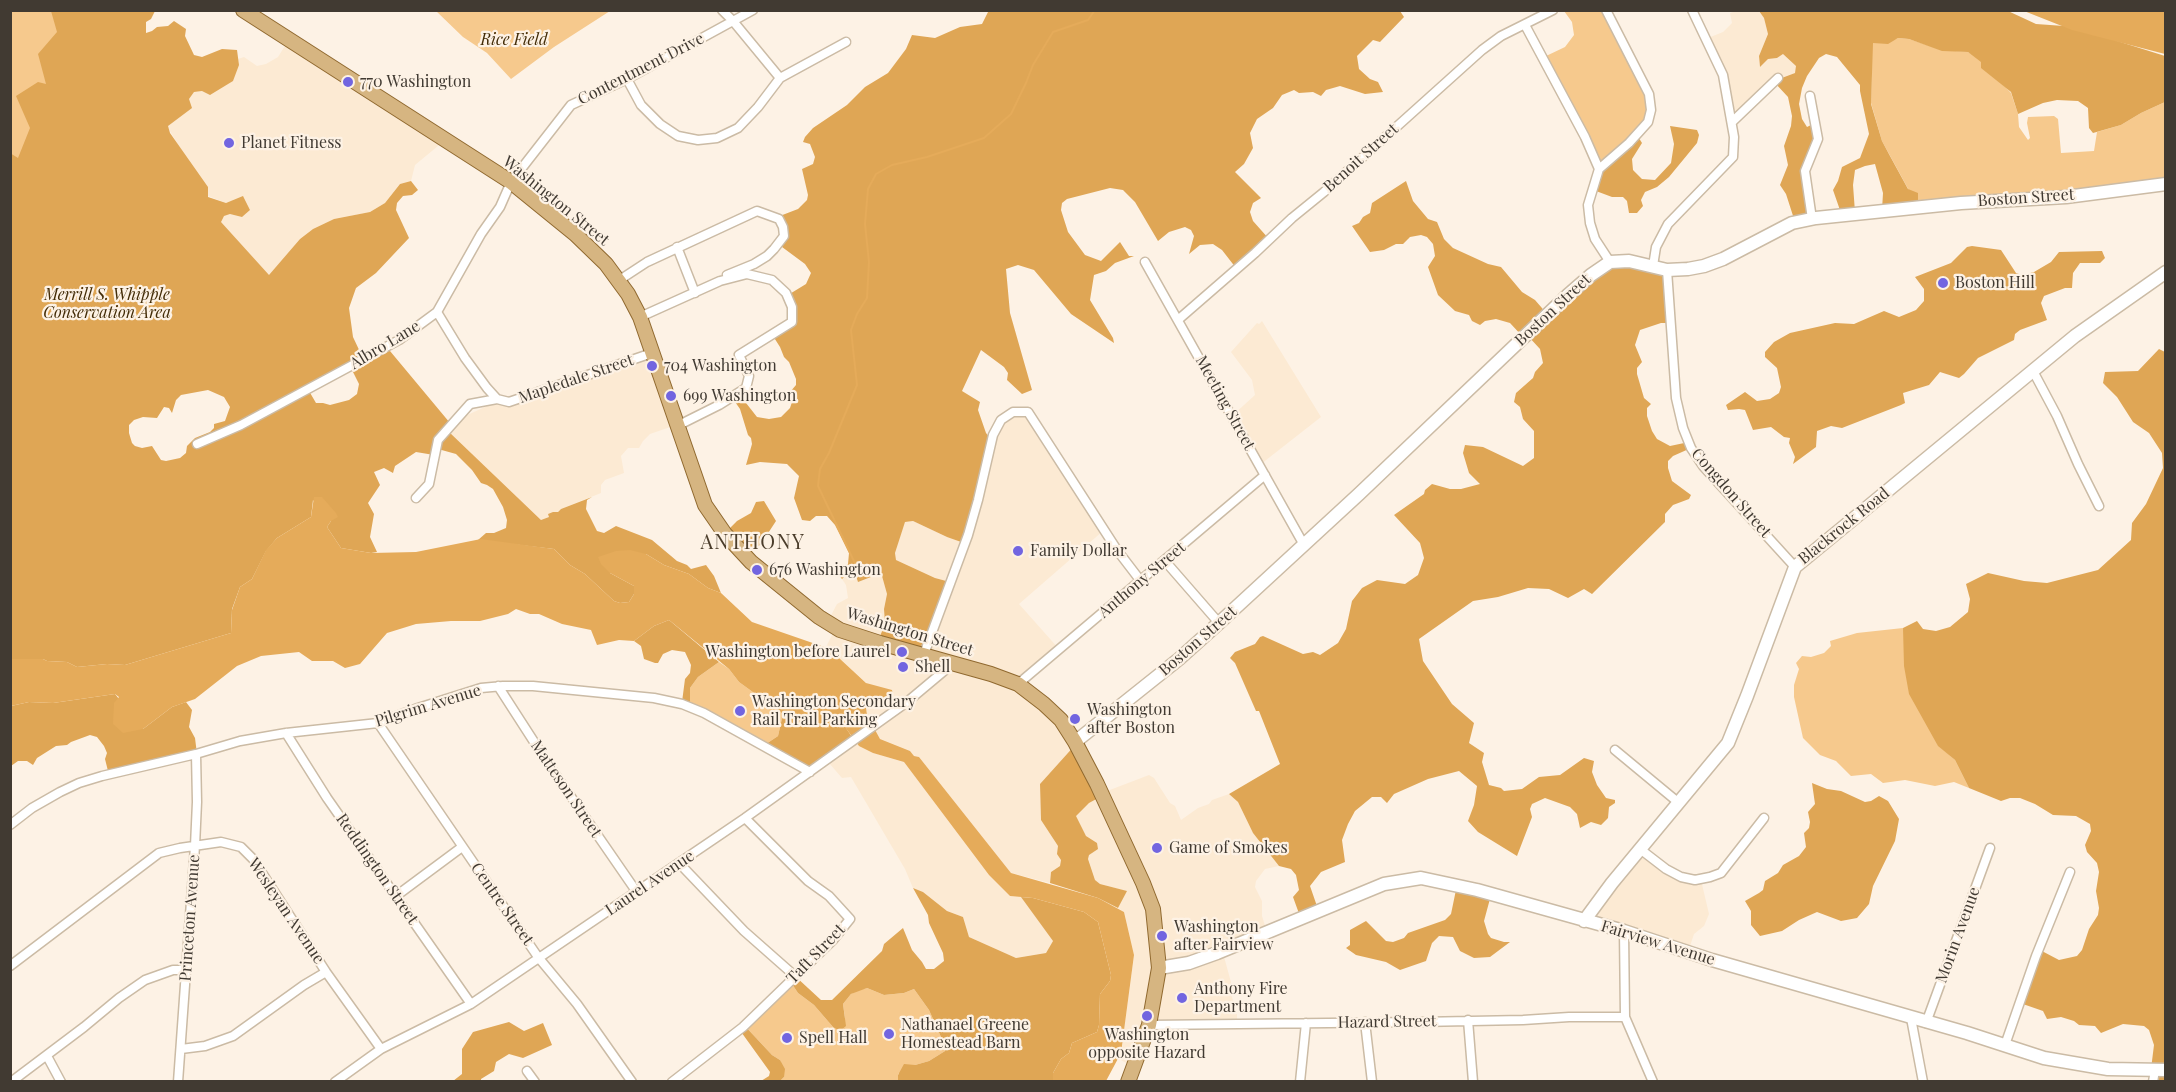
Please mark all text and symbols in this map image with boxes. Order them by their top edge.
street label: Contentment Drive [575,29,707,109]
park label: Rice Field [480,30,548,50]
place label: 770 Washington [360,72,471,92]
marker: 770 Washington [341,75,355,89]
street label: Benoit Street [1320,120,1402,196]
place label: Planet Fitness [241,133,341,153]
marker: Planet Fitness [222,136,236,150]
street label: Washington Street [499,152,613,250]
street label: Boston Street [1977,185,2075,211]
street label: Boston Street [1511,270,1595,350]
place label: Boston Hill [1955,273,2035,293]
marker: Boston Hill [1936,276,1950,290]
park label: Merrill S. Whipple Conservation Area [43,285,171,323]
street label: Albro Lane [347,317,423,373]
street label: Mapledale Street [516,350,636,408]
street label: Meeting Street [1191,352,1259,454]
place label: 704 Washington [664,356,777,376]
marker: 704 Washington [645,359,659,373]
place label: 699 Washington [683,386,796,406]
marker: 699 Washington [664,389,678,403]
street label: Congdon Street [1687,444,1775,542]
street label: Blackrock Road [1795,483,1893,569]
district label: ANTHONY [701,531,805,555]
street label: Anthony Street [1095,538,1189,622]
place label: Family Dollar [1030,541,1127,561]
marker: Family Dollar [1011,544,1025,558]
place label: 676 Washington [769,560,881,580]
marker: 676 Washington [750,563,764,577]
street label: Boston Street [1155,602,1241,680]
street label: Washington Street [844,604,976,660]
place label: Washington before Laurel [705,642,890,662]
marker: Washington before Laurel [895,645,909,659]
place label: Shell [915,657,950,677]
marker: Shell [896,660,910,674]
street label: Pilgrim Avenue [373,681,483,731]
place label: Washington Secondary Rail Trail Parking [752,692,916,730]
place label: Washington after Boston [1087,700,1175,738]
marker: Washington Secondary Rail Trail Parking [733,704,747,718]
marker: Washington after Boston [1068,712,1082,726]
street label: Matteson Street [526,737,606,841]
street label: Reddington Street [332,810,422,928]
place label: Game of Smokes [1169,838,1288,858]
marker: Game of Smokes [1150,841,1164,855]
street label: Laurel Avenue [602,846,698,920]
street label: Princeton Avenue [176,854,204,982]
street label: Wesleyan Avenue [244,855,328,967]
street label: Centre Street [467,859,537,949]
street label: Morin Avenue [1932,884,1984,986]
place label: Washington after Fairview [1174,917,1274,955]
street label: Fairview Avenue [1599,917,1717,969]
street label: Taft Street [783,920,849,988]
marker: Washington after Fairview [1155,929,1169,943]
place label: Anthony Fire Department [1194,979,1288,1017]
marker: Anthony Fire Department [1175,991,1189,1005]
marker: Washington opposite Hazard [1140,1009,1154,1023]
street label: Hazard Street [1338,1012,1436,1032]
place label: Nathanael Greene Homestead Barn [901,1015,1029,1053]
place label: Washington opposite Hazard [1088,1025,1206,1063]
marker: Nathanael Greene Homestead Barn [882,1027,896,1041]
place label: Spell Hall [799,1028,867,1048]
marker: Spell Hall [780,1031,794,1045]

